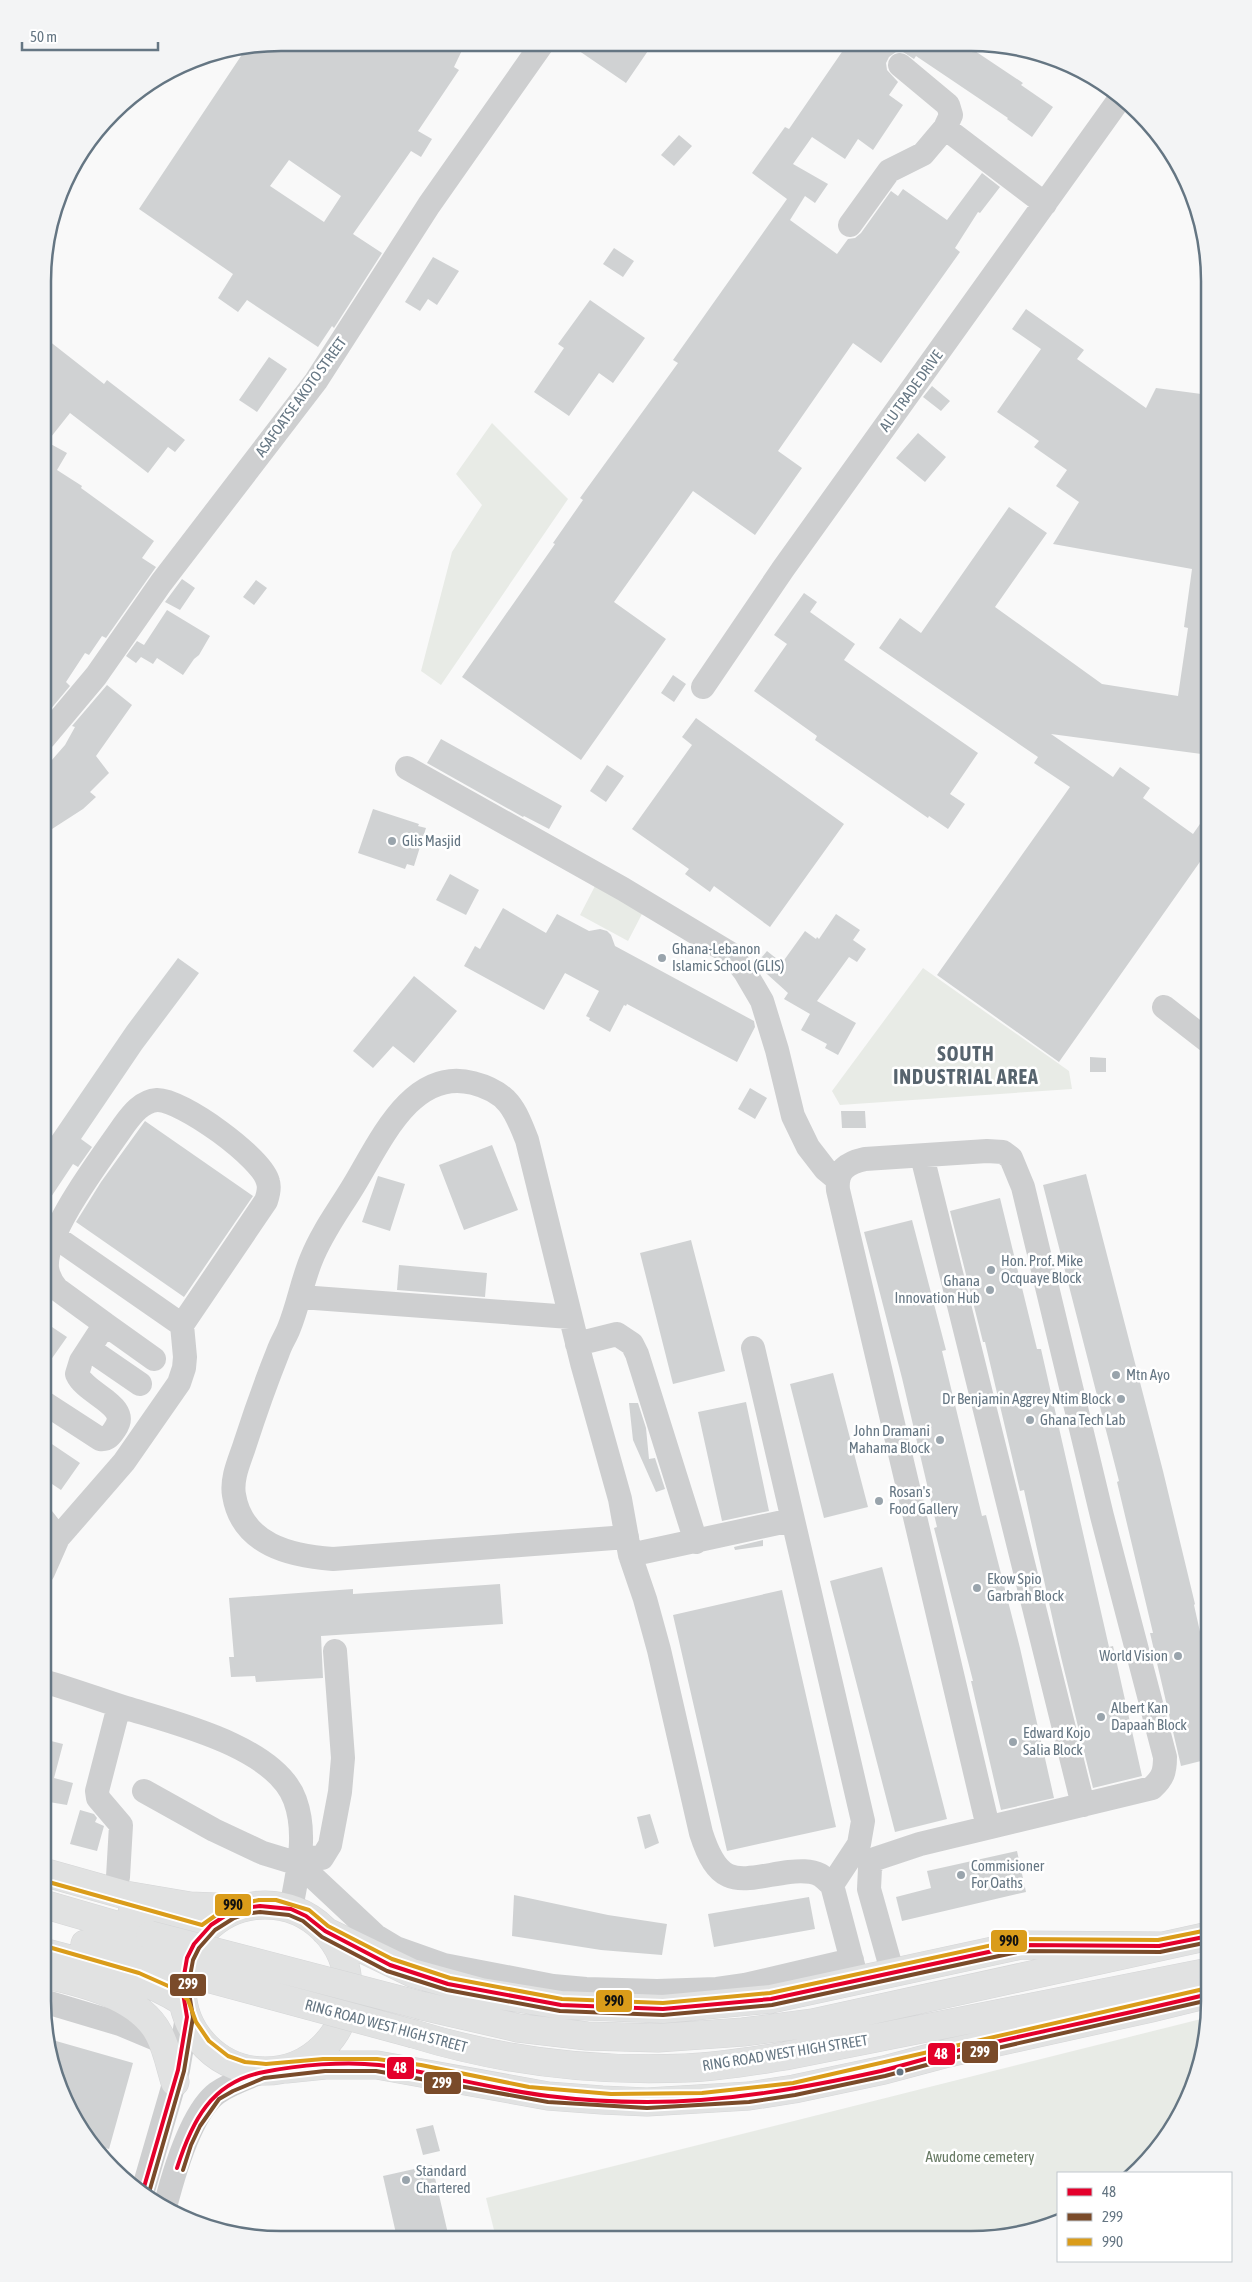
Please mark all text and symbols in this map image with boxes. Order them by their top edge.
scale bar [22,20,159,52]
text: 50 m [30,28,57,45]
street label: ASAFOATSE AKOTO STREET [252,333,350,460]
street label: ALU TRADE DRIVE [876,346,946,434]
place label: Glis Masjid [402,832,461,849]
marker: Glis Masjid [386,835,398,847]
place label: Ghana-Lebanon Islamic School (GLIS) [672,940,784,974]
marker: Ghana-Lebanon Islamic School (GLIS) [656,952,668,964]
district label: SOUTH INDUSTRIAL AREA [893,1042,1039,1088]
place label: Hon. Prof. Mike Ocquaye Block [1001,1252,1083,1286]
marker: Hon. Prof. Mike Ocquaye Block [985,1264,997,1276]
place label: Ghana Innovation Hub [894,1272,980,1306]
marker: Ghana Innovation Hub [984,1284,996,1296]
place label: Mtn Ayo [1126,1366,1170,1383]
marker: Mtn Ayo [1110,1369,1122,1381]
place label: Dr Benjamin Aggrey Ntim Block [942,1390,1111,1407]
marker: Dr Benjamin Aggrey Ntim Block [1115,1393,1127,1405]
place label: Ghana Tech Lab [1040,1411,1126,1428]
marker: Ghana Tech Lab [1024,1414,1036,1426]
place label: John Dramani Mahama Block [849,1422,930,1456]
marker: John Dramani Mahama Block [934,1434,946,1446]
place label: Rosan's Food Gallery [889,1483,958,1517]
marker: Rosan's Food Gallery [873,1495,885,1507]
place label: Ekow Spio Garbrah Block [987,1570,1064,1604]
marker: Ekow Spio Garbrah Block [971,1582,983,1594]
place label: World Vision [1099,1647,1168,1664]
marker: World Vision [1172,1650,1184,1662]
place label: Albert Kan Dapaah Block [1111,1699,1187,1733]
marker: Albert Kan Dapaah Block [1095,1711,1107,1723]
place label: Edward Kojo Salia Block [1023,1724,1090,1758]
marker: Edward Kojo Salia Block [1007,1736,1019,1748]
place label: Commisioner For Oaths [971,1857,1045,1891]
marker: Commisioner For Oaths [955,1869,967,1881]
line badge: 990 [214,1893,252,1917]
text: 990 [223,1897,243,1913]
line badge: 990 [990,1929,1028,1953]
text: 990 [999,1933,1019,1949]
line badge: 299 [169,1973,207,1997]
text: 299 [178,1976,198,1992]
line badge: 990 [595,1989,633,2013]
text: 990 [604,1993,624,2009]
street label: RING ROAD WEST HIGH STREET [303,1996,470,2055]
street label: RING ROAD WEST HIGH STREET [701,2031,869,2074]
line badge: 299 [961,2040,999,2064]
line badge: 48 [927,2042,956,2066]
text: 299 [970,2044,990,2060]
text: 48 [933,2046,948,2062]
line badge: 48 [386,2056,415,2080]
text: 48 [392,2060,407,2076]
unlabelled marker [895,2067,905,2077]
line badge: 299 [423,2071,462,2095]
text: 299 [432,2075,452,2091]
park label: Awudome cemetery [926,2148,1034,2165]
place label: Standard Chartered [416,2162,471,2196]
legend [1057,2172,1232,2262]
marker: Standard Chartered [400,2174,412,2186]
text: 48 [1102,2183,1116,2200]
text: 299 [1102,2208,1123,2225]
text: 990 [1102,2233,1123,2250]

